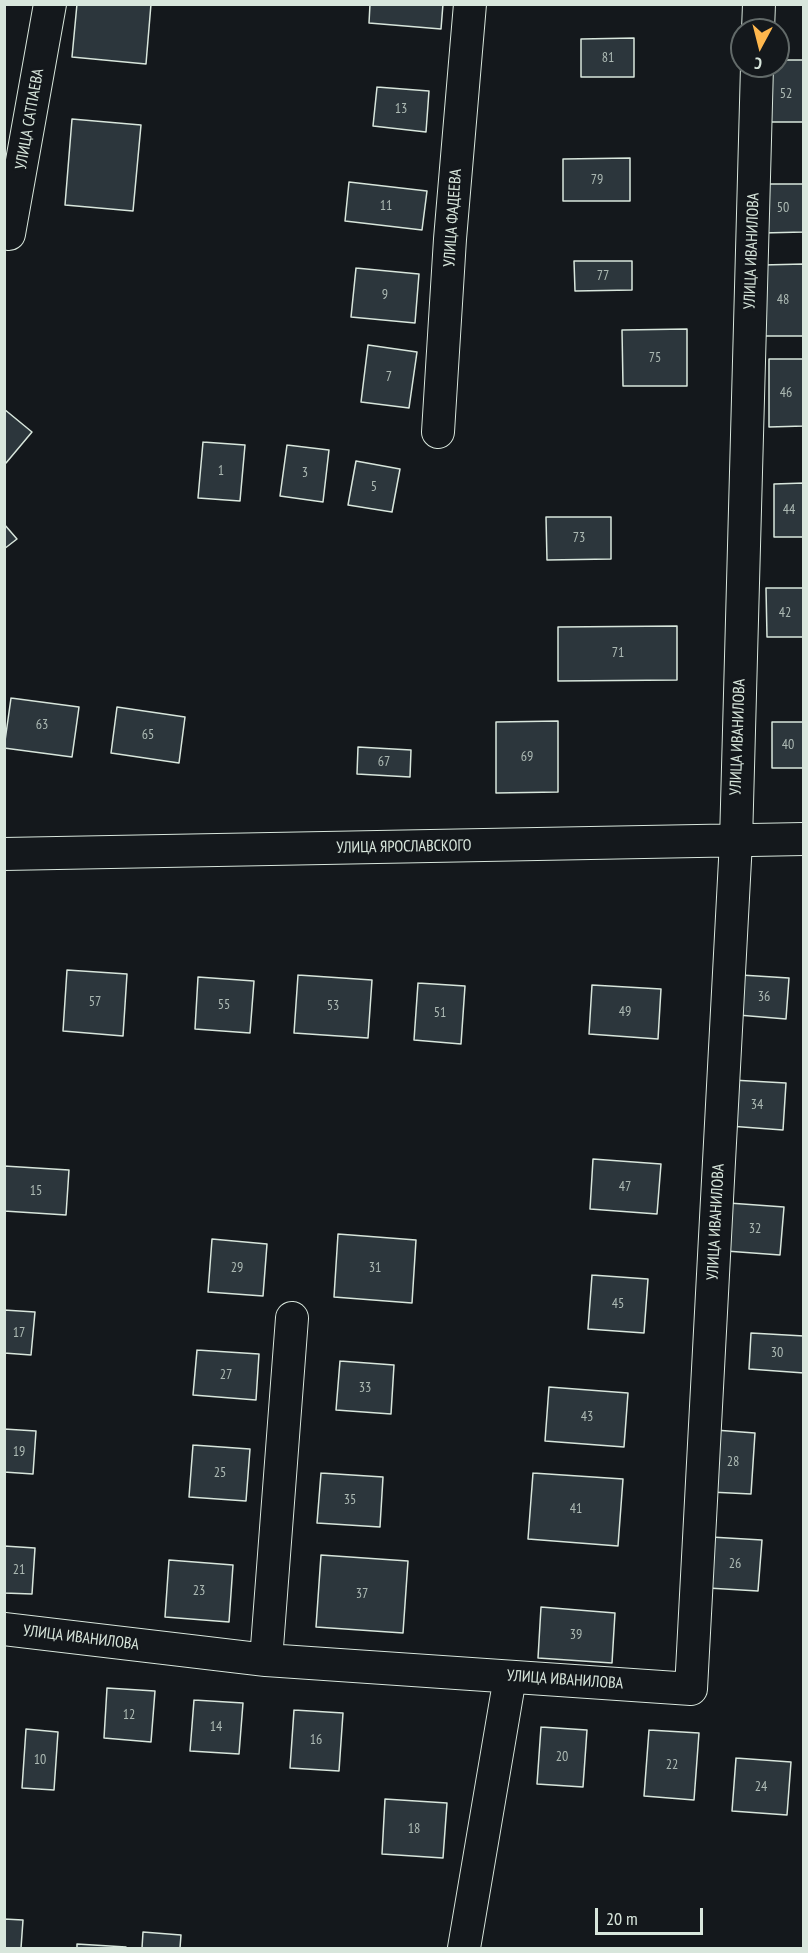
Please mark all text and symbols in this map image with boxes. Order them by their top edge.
north arrow [730,18,790,78]
house number: 81 [602,50,614,66]
text: С [753,54,763,74]
street label: УЛИЦА САТПАЕВА [12,67,48,171]
house number: 52 [780,86,792,102]
house number: 13 [395,101,407,117]
street label: УЛИЦА ФАДЕЕВА [440,168,466,268]
house number: 79 [591,172,603,188]
street label: УЛИЦА ИВАНИЛОВА [740,192,764,310]
house number: 11 [380,198,392,214]
house number: 50 [777,200,789,216]
house number: 77 [597,268,609,284]
house number: 9 [382,287,388,303]
house number: 48 [777,292,789,308]
house number: 75 [649,350,661,366]
house number: 7 [386,369,392,385]
house number: 46 [780,385,792,401]
house number: 1 [218,463,224,479]
house number: 3 [302,465,308,481]
house number: 5 [371,479,377,495]
house number: 44 [783,502,795,518]
house number: 73 [573,530,585,546]
house number: 42 [779,605,791,621]
house number: 71 [612,645,624,661]
street label: УЛИЦА ИВАНИЛОВА [726,678,750,796]
house number: 63 [36,717,48,733]
house number: 65 [142,727,154,743]
house number: 40 [782,737,794,753]
house number: 69 [521,749,533,765]
house number: 67 [378,754,390,770]
street label: УЛИЦА ЯРОСЛАВСКОГО [336,836,472,858]
house number: 36 [758,989,770,1005]
house number: 57 [89,994,101,1010]
house number: 55 [218,997,230,1013]
house number: 53 [327,998,339,1014]
house number: 49 [619,1004,631,1020]
house number: 51 [434,1005,446,1021]
house number: 34 [751,1097,763,1113]
street label: УЛИЦА ИВАНИЛОВА [703,1163,729,1281]
house number: 47 [619,1179,631,1195]
house number: 15 [30,1183,42,1199]
house number: 32 [749,1221,761,1237]
house number: 29 [231,1260,243,1276]
house number: 31 [369,1260,381,1276]
house number: 45 [612,1296,624,1312]
house number: 17 [13,1325,25,1341]
house number: 30 [771,1345,783,1361]
house number: 27 [220,1367,232,1383]
house number: 33 [359,1380,371,1396]
house number: 43 [581,1409,593,1425]
house number: 19 [13,1444,25,1460]
house number: 28 [727,1454,739,1470]
house number: 25 [214,1465,226,1481]
house number: 35 [344,1492,356,1508]
house number: 41 [570,1501,582,1517]
house number: 26 [729,1556,741,1572]
house number: 21 [13,1562,25,1578]
house number: 23 [193,1583,205,1599]
house number: 37 [356,1586,368,1602]
street label: УЛИЦА ИВАНИЛОВА [22,1621,140,1655]
house number: 39 [570,1627,582,1643]
street label: УЛИЦА ИВАНИЛОВА [506,1666,624,1694]
house number: 12 [123,1707,135,1723]
house number: 14 [210,1719,222,1735]
house number: 16 [310,1732,322,1748]
house number: 20 [556,1749,568,1765]
house number: 10 [34,1752,46,1768]
house number: 22 [666,1757,678,1773]
house number: 24 [755,1779,767,1795]
house number: 18 [408,1821,420,1837]
scale bar [598,1896,706,1934]
text: 20 m [606,1907,638,1930]

